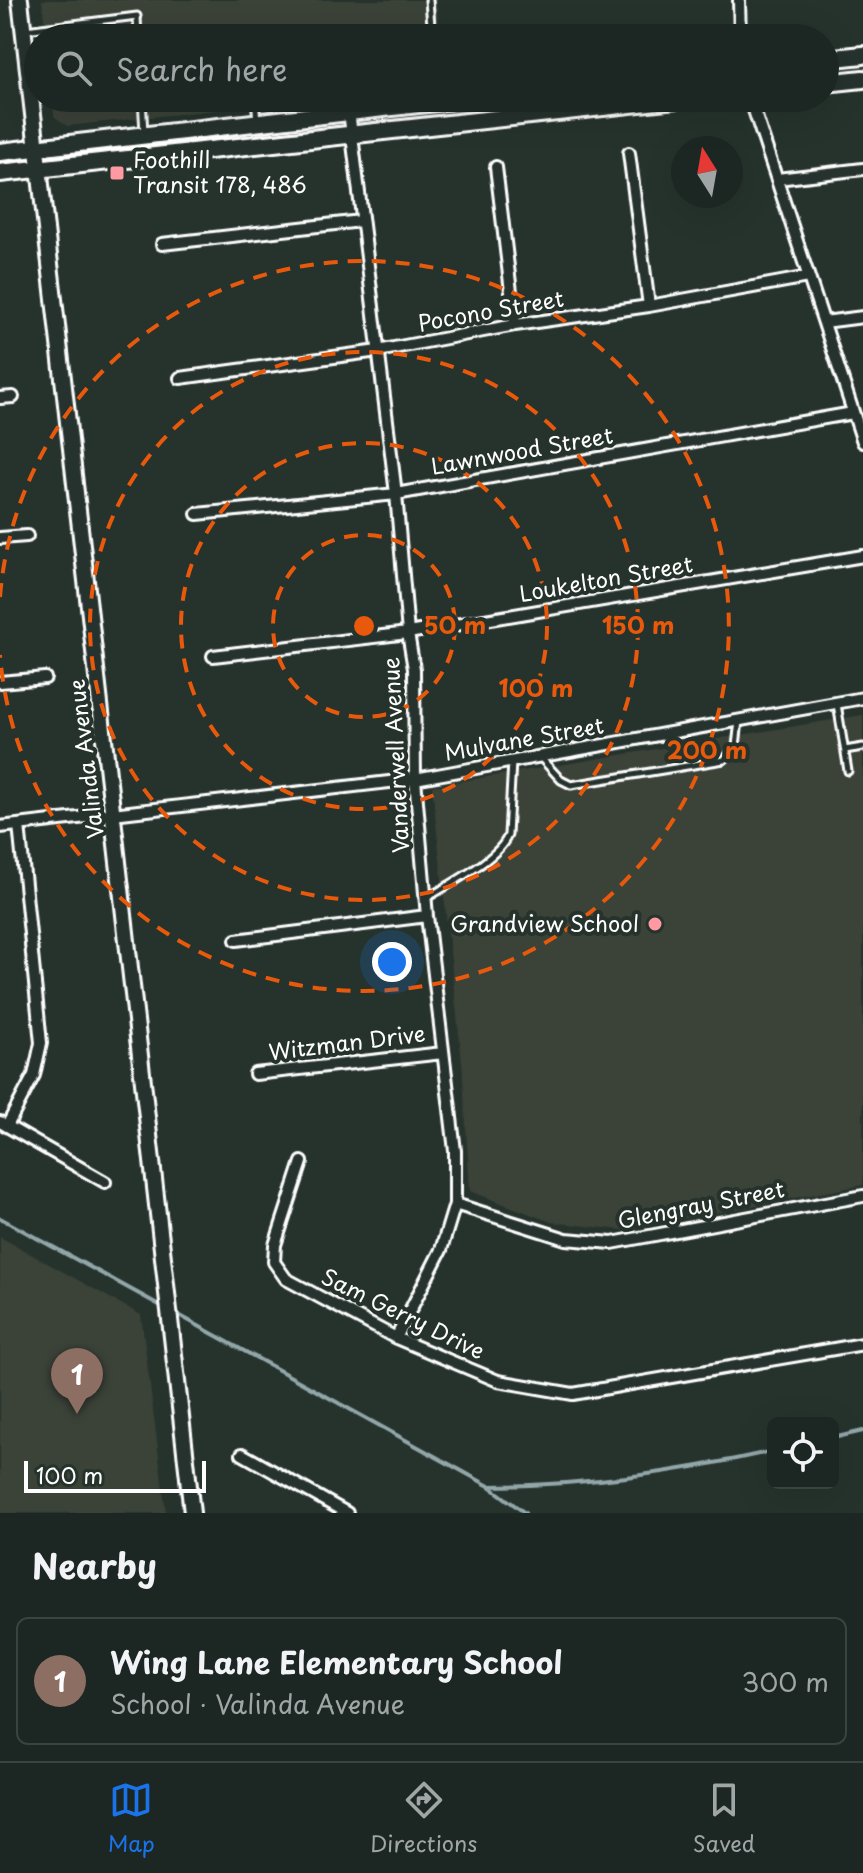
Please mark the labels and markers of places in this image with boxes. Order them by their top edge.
place label: Foothill Transit 178, 486 [133,142,307,200]
marker: Foothill Transit 178, 486 [108,164,126,182]
centre of rings [350,612,378,640]
place label: Grandview School [450,906,639,939]
marker: Grandview School [646,915,664,933]
pin: 1 [51,1348,103,1414]

